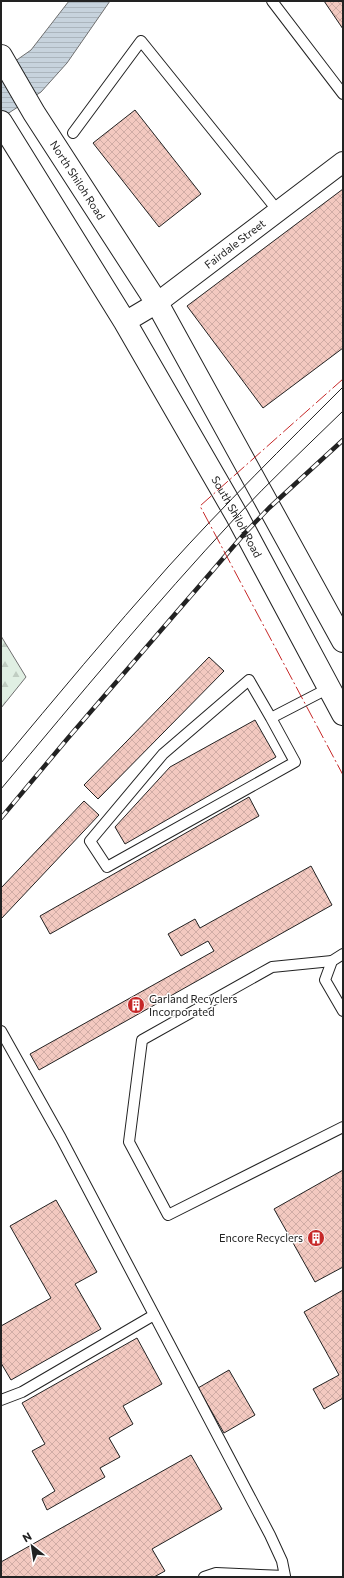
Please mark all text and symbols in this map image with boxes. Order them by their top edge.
street label: North Shiloh Road [48,138,108,222]
street label: Fairdale Street [202,216,268,271]
street label: South Shiloh Road [209,474,265,560]
place label: Garland Recyclers Incorporated [149,992,238,1018]
building icon: Garland Recyclers Incorporated [126,995,146,1015]
building icon: Encore Recyclers [306,1228,326,1248]
place label: Encore Recyclers [219,1231,303,1244]
north arrow [12,1526,52,1566]
text: N [20,1529,34,1545]

